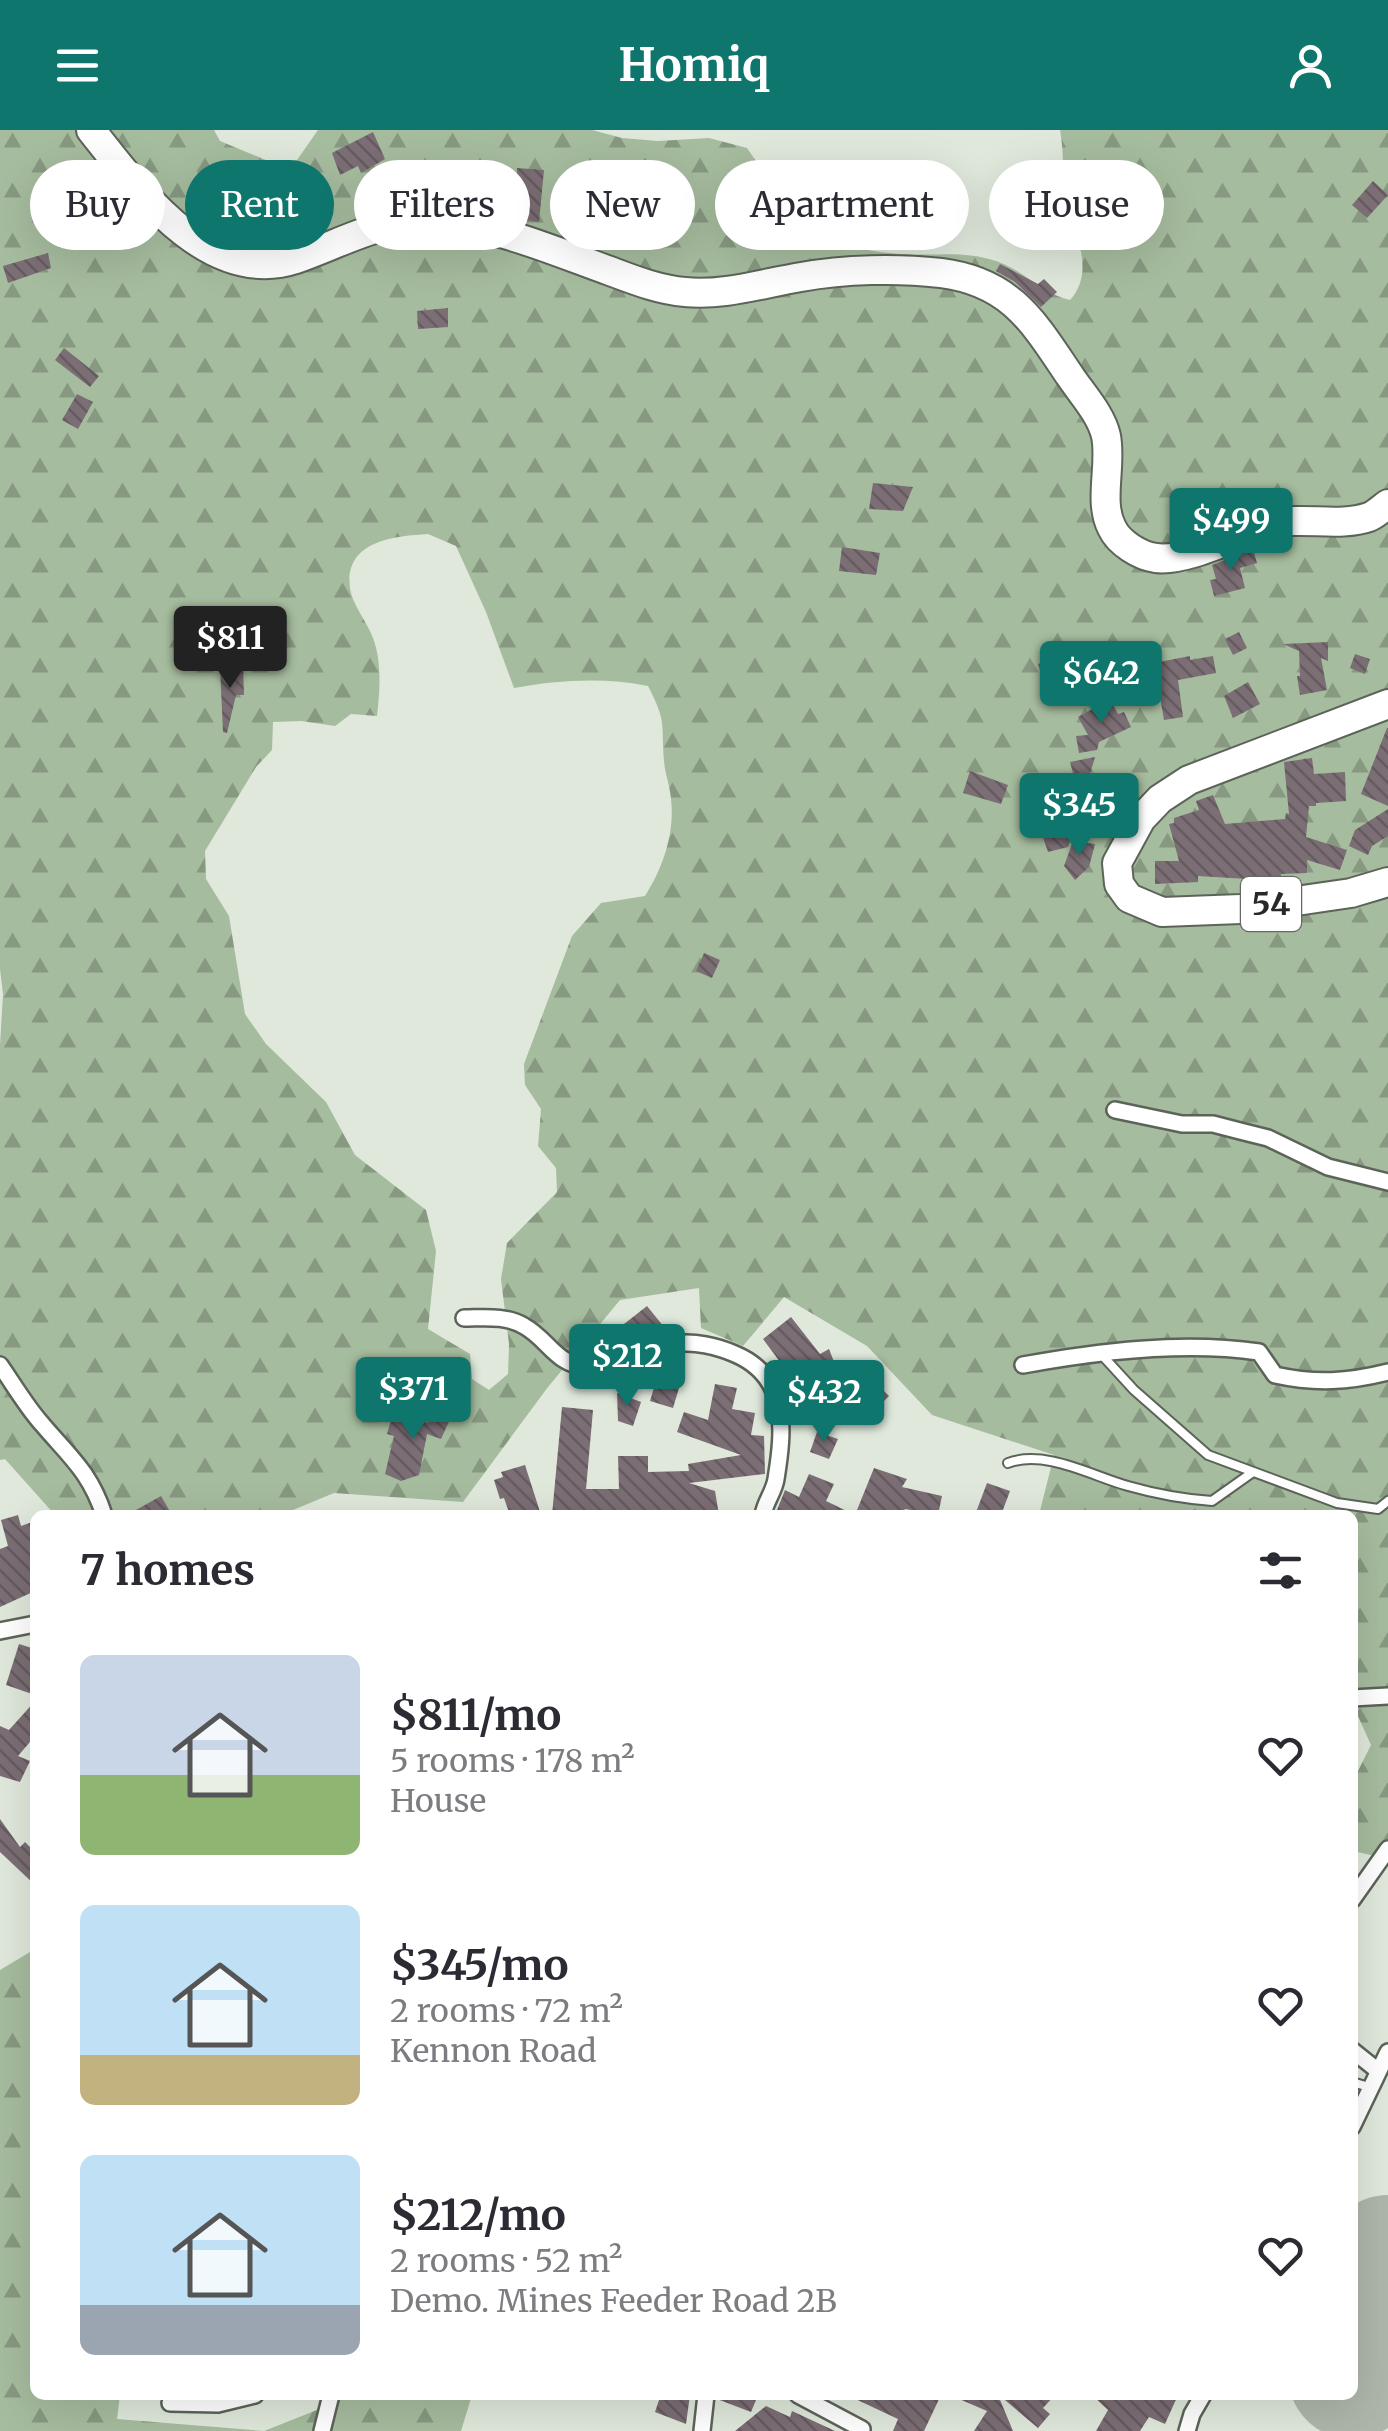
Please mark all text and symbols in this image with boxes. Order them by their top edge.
text: Homiq [619,37,769,93]
icon: menu [50,38,105,93]
icon: person [1283,38,1338,93]
chip: Buy [30,160,165,250]
chip: Rent [185,160,334,250]
chip: Filters [354,160,530,250]
chip: New [550,160,695,250]
chip: Apartment [715,160,969,250]
chip: House [989,160,1164,250]
pin: $499 [1172,488,1290,573]
text: $499 [1192,500,1270,540]
pin: $811 [171,606,289,691]
text: $811 [196,618,264,658]
pin: $642 [1042,641,1160,726]
text: $642 [1062,653,1140,693]
pin: $345 [1020,773,1138,858]
text: $345 [1042,785,1116,825]
road number: 54 [1241,877,1301,931]
pin: $212 [568,1324,686,1409]
text: $212 [591,1336,663,1376]
pin: $371 [354,1357,472,1442]
pin: $432 [765,1360,883,1445]
text: $371 [378,1369,448,1409]
text: $432 [786,1372,862,1412]
icon: filters [1253,1543,1308,1598]
text: 7 homes [80,1544,255,1596]
text: $811/mo [390,1689,561,1741]
icon: home [160,1695,280,1815]
icon: heart [1253,1728,1308,1783]
text: 5 rooms · 178 m² [390,1741,635,1781]
text: House [390,1781,486,1821]
text: $345/mo [390,1939,569,1991]
icon: home [160,1945,280,2065]
icon: heart [1253,1978,1308,2033]
text: 2 rooms · 72 m² [390,1991,623,2031]
text: Kennon Road [390,2031,597,2071]
text: $212/mo [390,2189,566,2241]
icon: home [160,2195,280,2315]
icon: heart [1253,2228,1308,2283]
text: 2 rooms · 52 m² [390,2241,622,2281]
text: Demo. Mines Feeder Road 2B [390,2281,837,2321]

